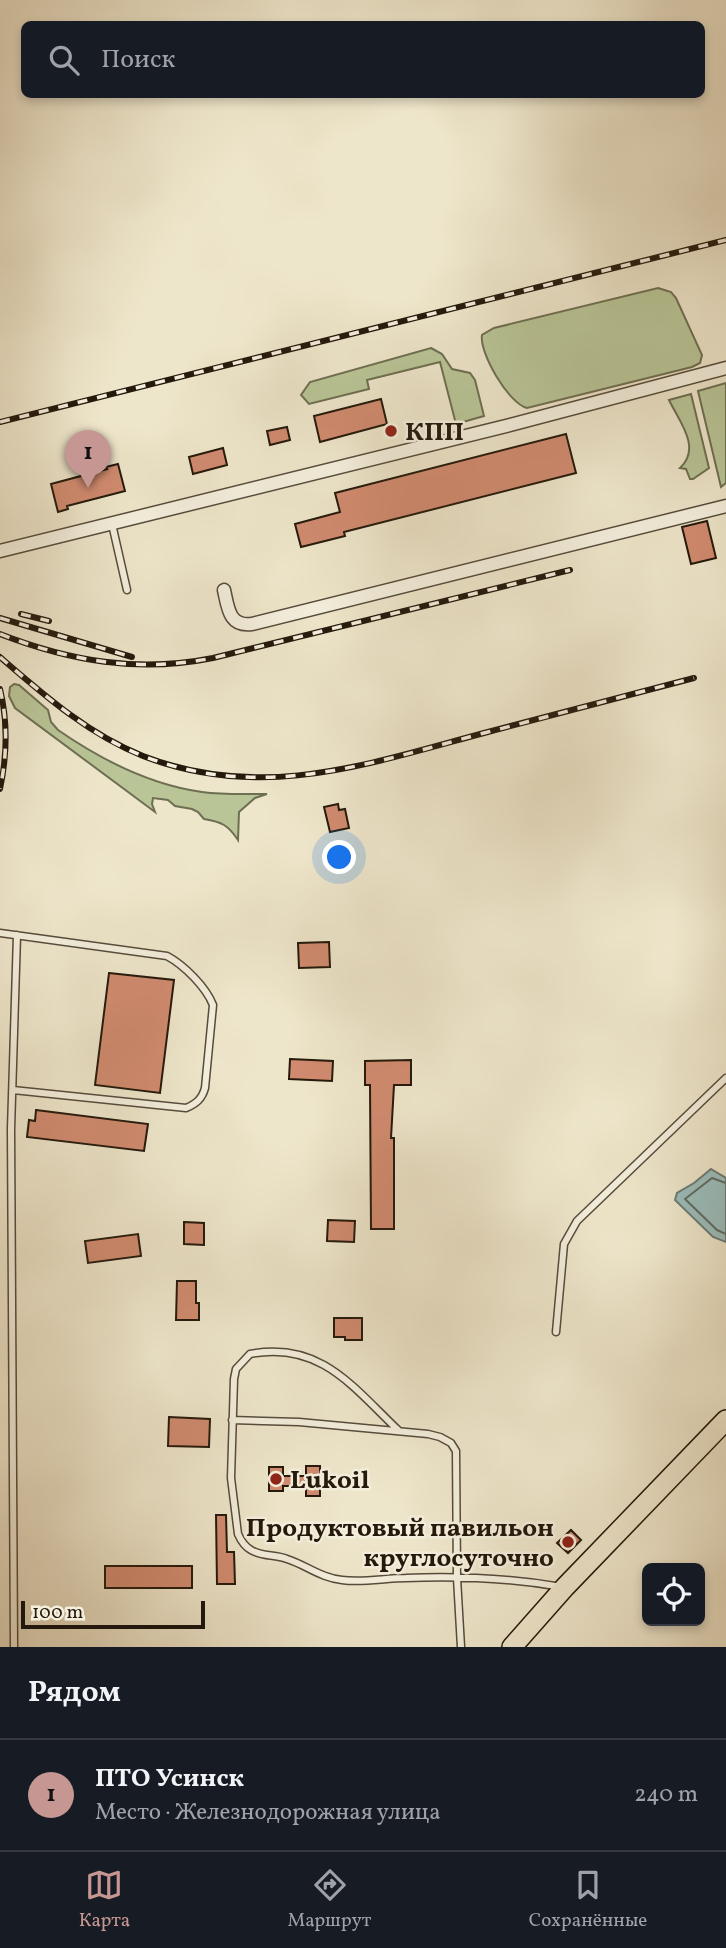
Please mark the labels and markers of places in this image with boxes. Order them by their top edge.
place label: КПП [405,415,464,451]
marker: КПП [383,423,399,439]
pin: 1 [65,430,111,488]
place label: Lukoil [290,1463,370,1499]
marker: Lukoil [268,1471,284,1487]
place label: Продуктовый павильон круглосуточно [246,1511,554,1577]
marker: Продуктовый павильон круглосуточно [560,1534,576,1550]

